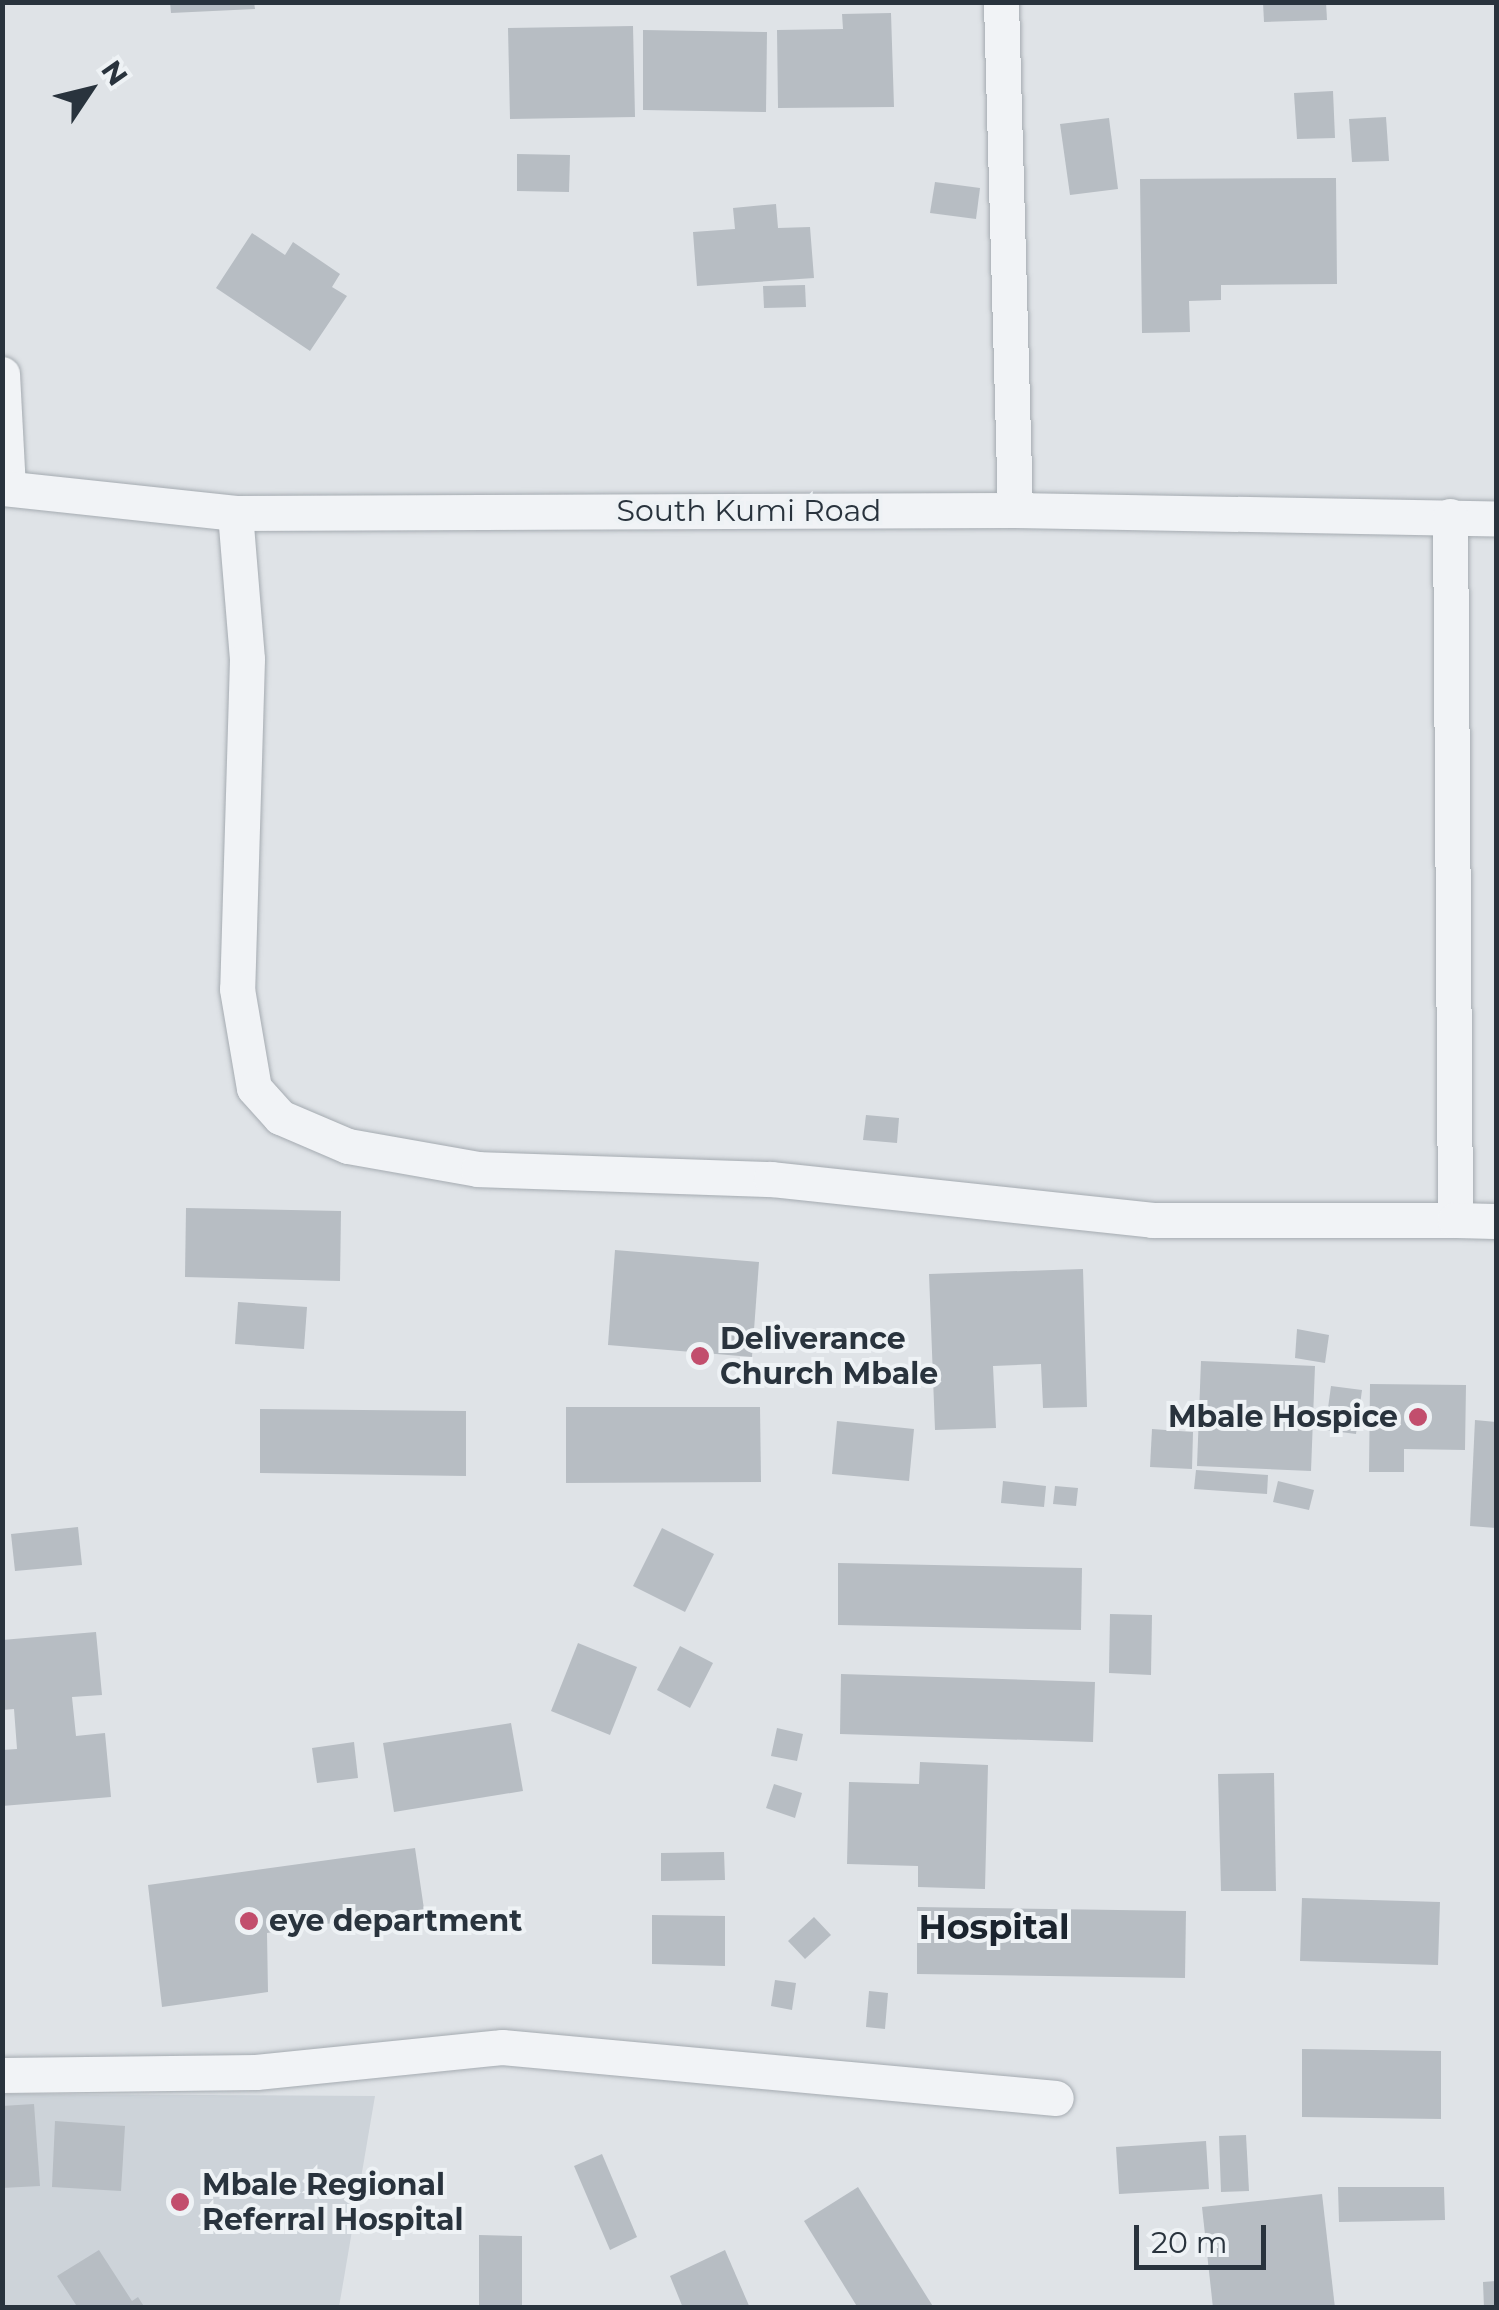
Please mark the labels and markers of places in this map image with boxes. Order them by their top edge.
place label: Deliverance Church Mbale [720,1321,938,1392]
marker: Deliverance Church Mbale [689,1345,711,1367]
place label: Mbale Hospice [1168,1399,1398,1435]
marker: Mbale Hospice [1407,1406,1429,1428]
place label: eye department [269,1903,522,1939]
marker: eye department [238,1910,260,1932]
place label: Mbale Regional Referral Hospital [202,2167,464,2238]
marker: Mbale Regional Referral Hospital [167,2189,193,2215]

